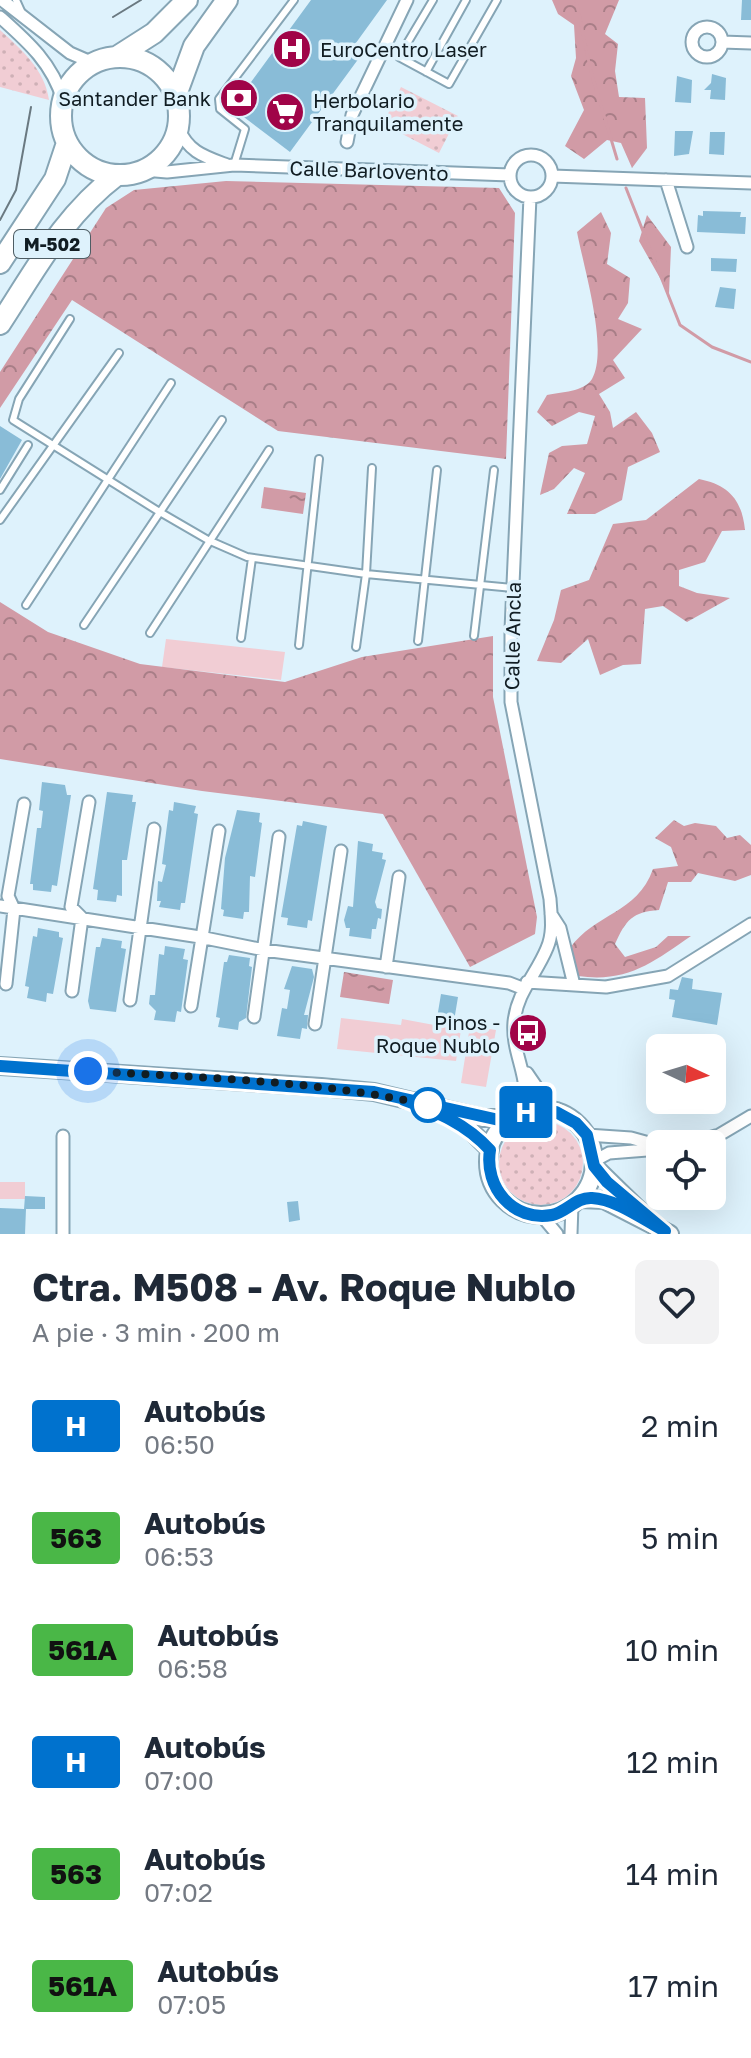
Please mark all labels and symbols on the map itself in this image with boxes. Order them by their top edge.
hospital icon: EuroCentro Laser [271,28,313,70]
place label: EuroCentro Laser [320,37,487,61]
bank icon: Santander Bank [218,77,260,119]
place label: Santander Bank [58,86,211,110]
place label: Herbolario Tranquilamente [313,88,463,135]
supermarket icon: Herbolario Tranquilamente [264,91,306,133]
street label: Calle Barlovento [289,155,449,185]
road number: M-502 [14,230,90,258]
street label: Calle Ancla [499,582,525,690]
place label: Pinos - Roque Nublo [376,1010,500,1057]
bus stop icon: Pinos - Roque Nublo [507,1012,549,1054]
north arrow [646,1034,726,1114]
your location [68,1051,108,1091]
line badge: H [500,1086,552,1138]
unlabelled marker [411,1088,445,1122]

